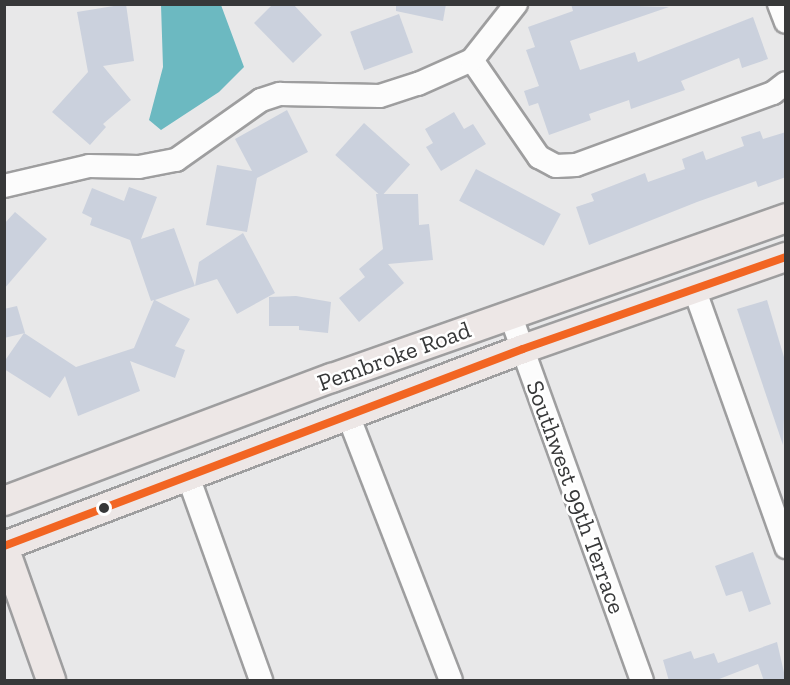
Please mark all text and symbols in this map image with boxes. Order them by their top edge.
street label: Pembroke Road [314,315,474,397]
street label: Southwest 99th Terrace [520,376,632,618]
unlabelled marker [98,502,110,514]

